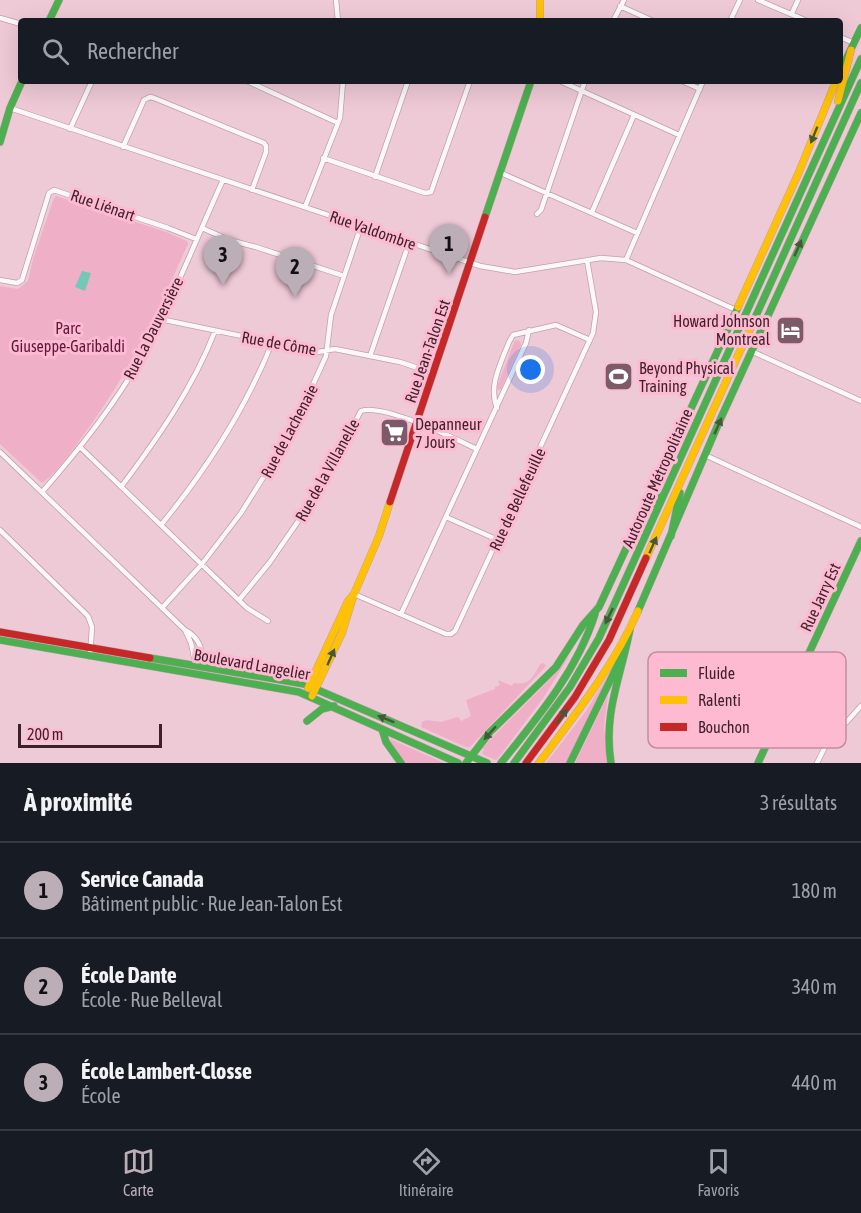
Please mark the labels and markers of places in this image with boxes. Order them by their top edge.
pin: 1 [430,224,468,274]
pin: 3 [204,236,242,285]
pin: 2 [276,248,314,297]
place label: Howard Johnson Montreal [673,312,771,348]
hotel icon: Howard Johnson Montreal [775,314,807,346]
place label: Beyond Physical Training [639,359,735,396]
sports icon: Beyond Physical Training [602,361,634,393]
place label: Depanneur 7 Jours [415,415,482,451]
supermarket icon: Depanneur 7 Jours [378,417,410,449]

